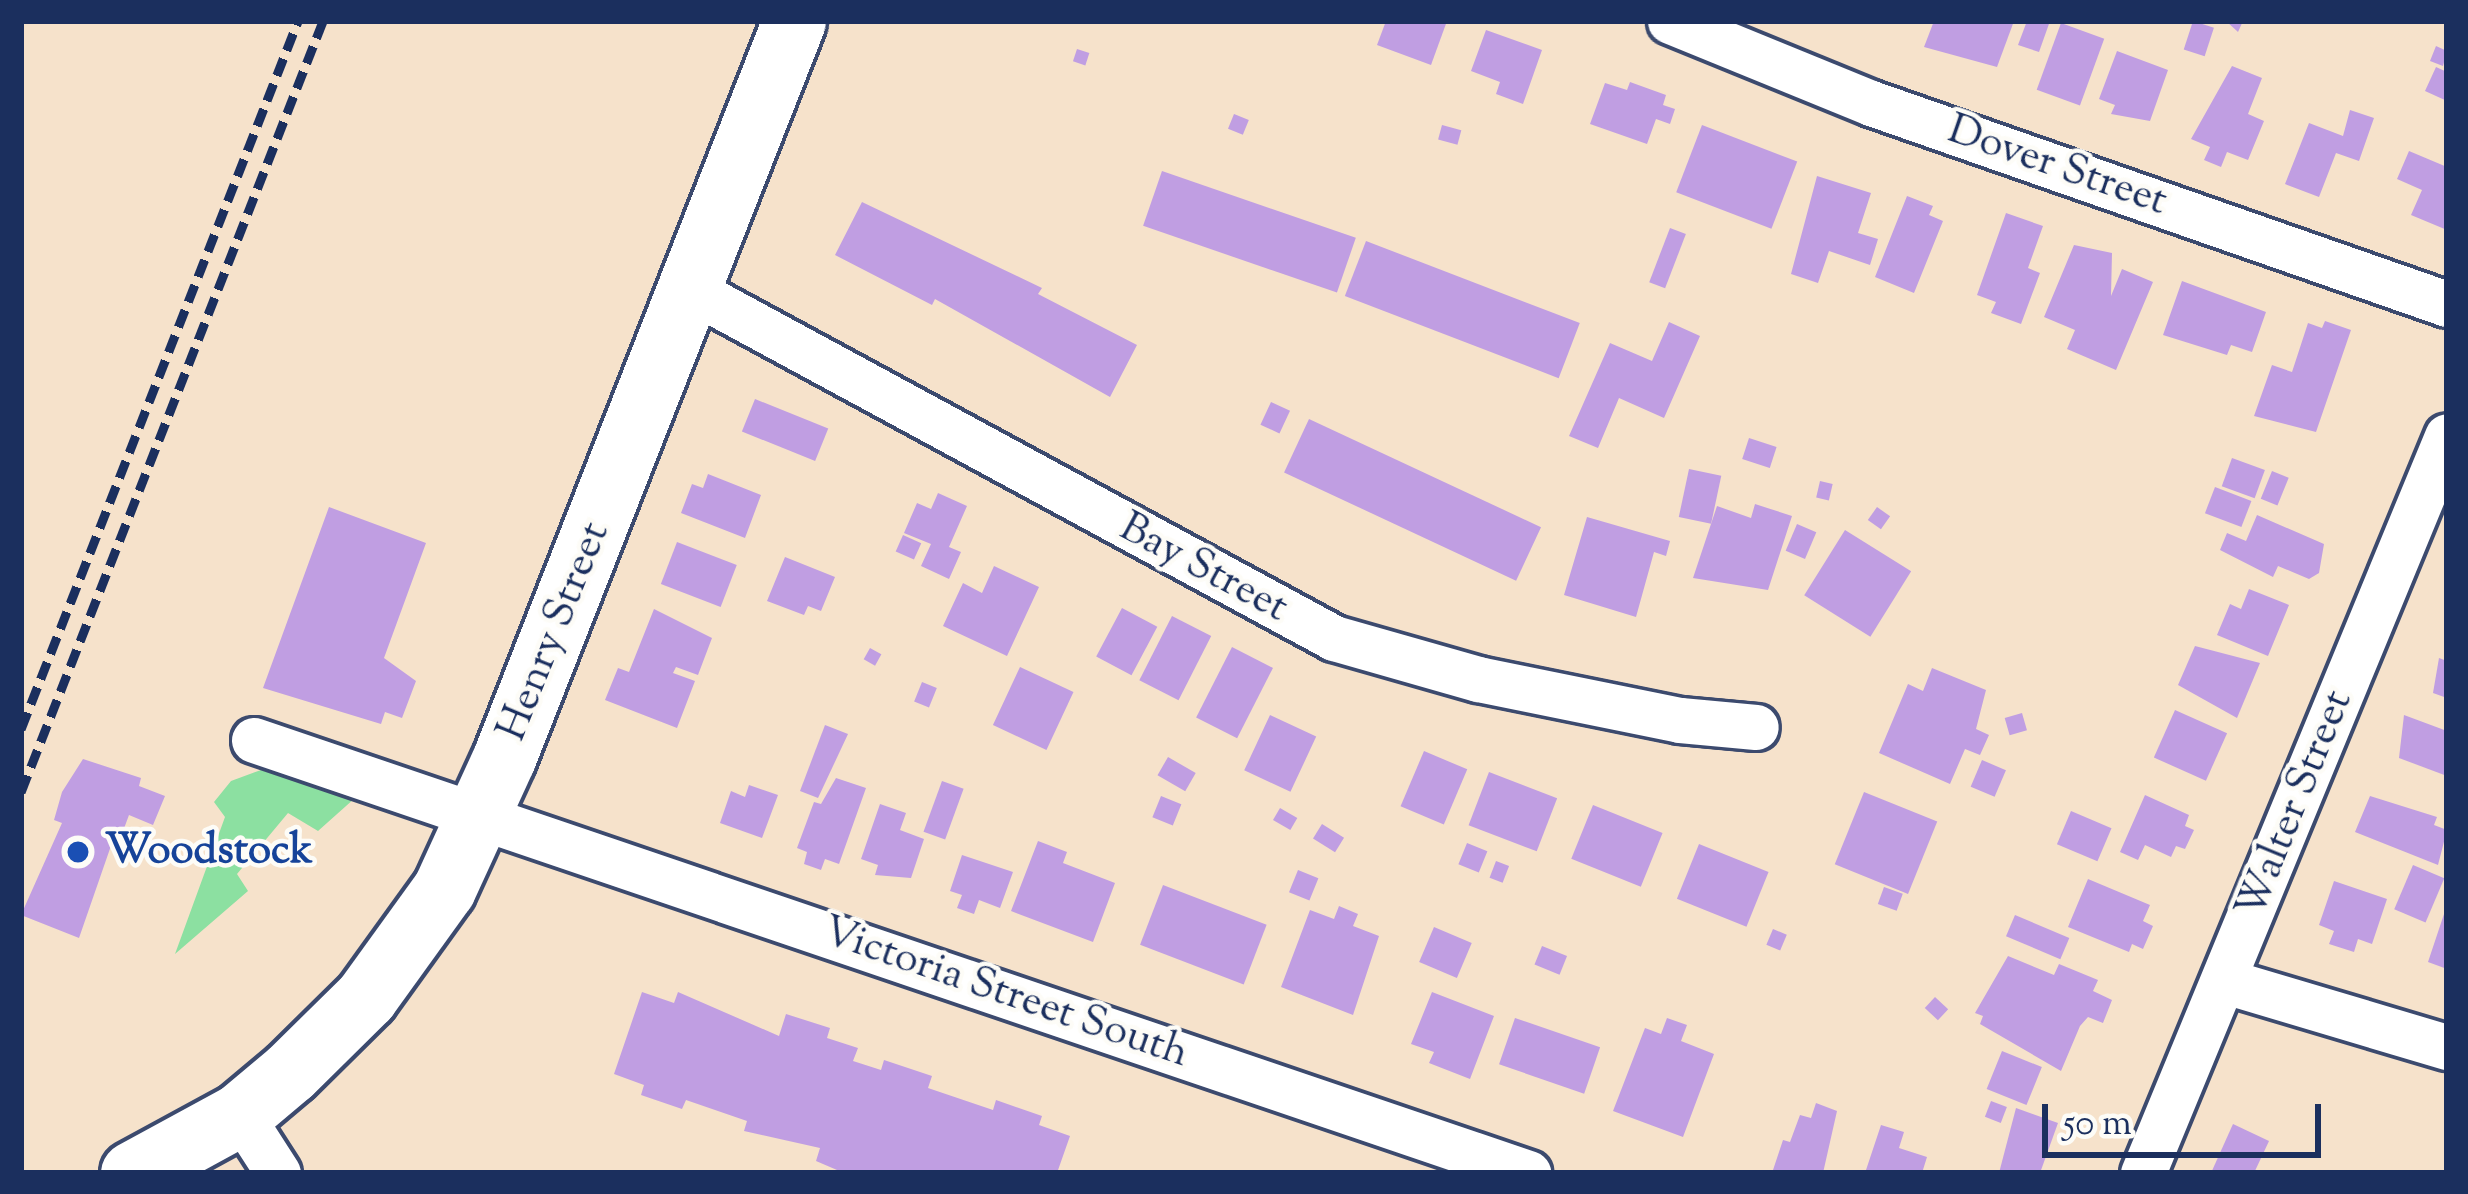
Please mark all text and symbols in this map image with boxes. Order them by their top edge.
street label: Dover Street [1941,106,2173,228]
street label: Bay Street [1110,504,1296,634]
street label: Henry Street [488,515,622,749]
street label: Walter Street [2227,683,2365,927]
place label: Woodstock [105,827,313,877]
marker: Woodstock [62,836,94,868]
street label: Victoria Street South [815,908,1195,1080]
scale bar [2048,1080,2327,1154]
text: 50 m [2063,1099,2132,1151]

